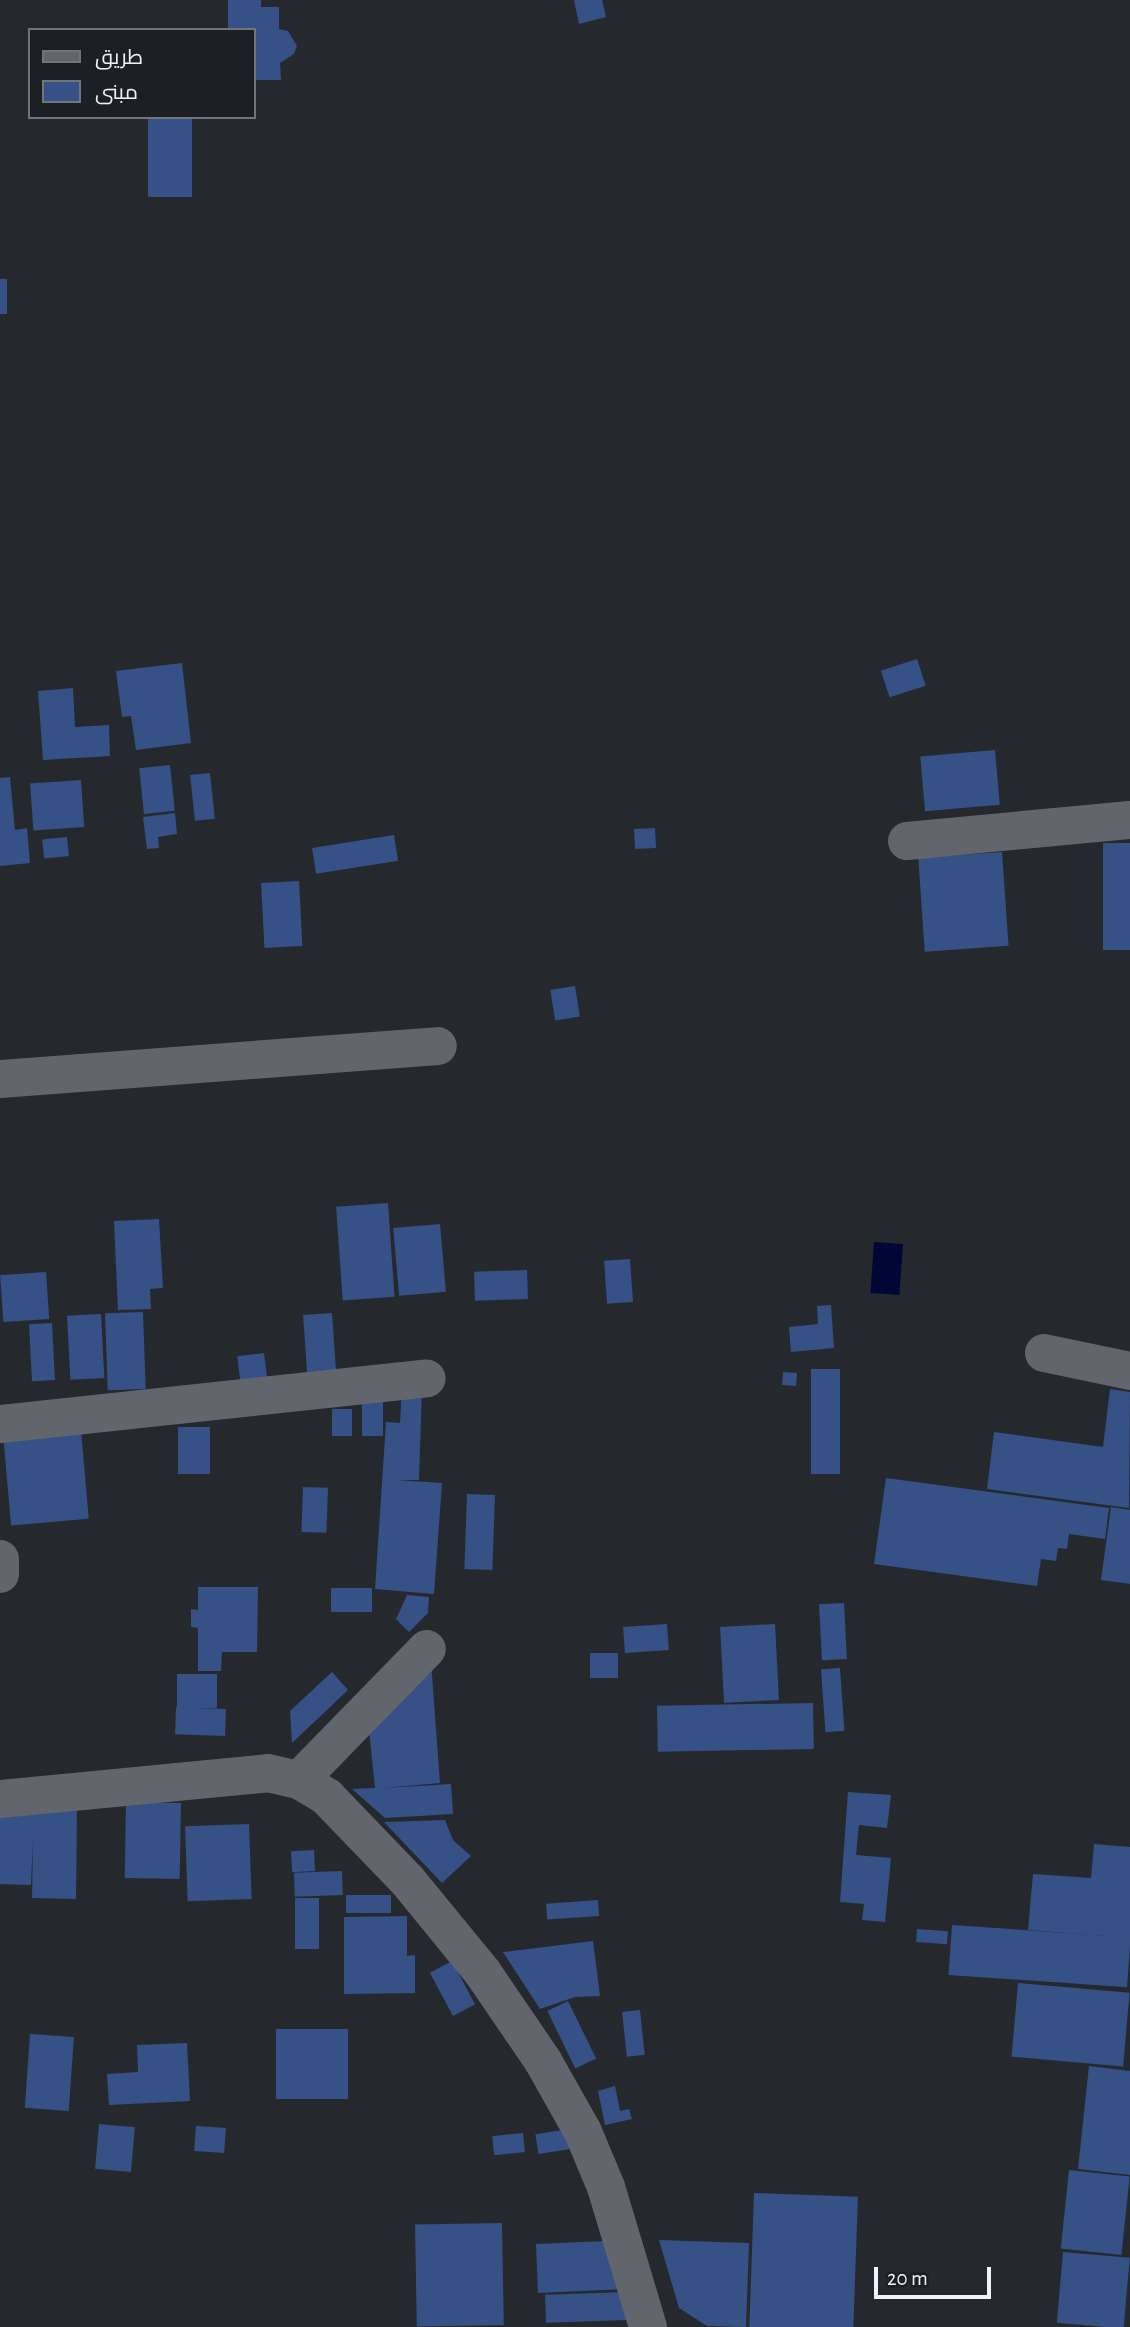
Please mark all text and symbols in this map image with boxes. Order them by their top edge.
legend [28,28,256,119]
text: طريق [95,47,143,68]
text: مبنى [95,82,138,103]
scale bar [878,2254,995,2298]
text: 20 m [887,2268,928,2289]

